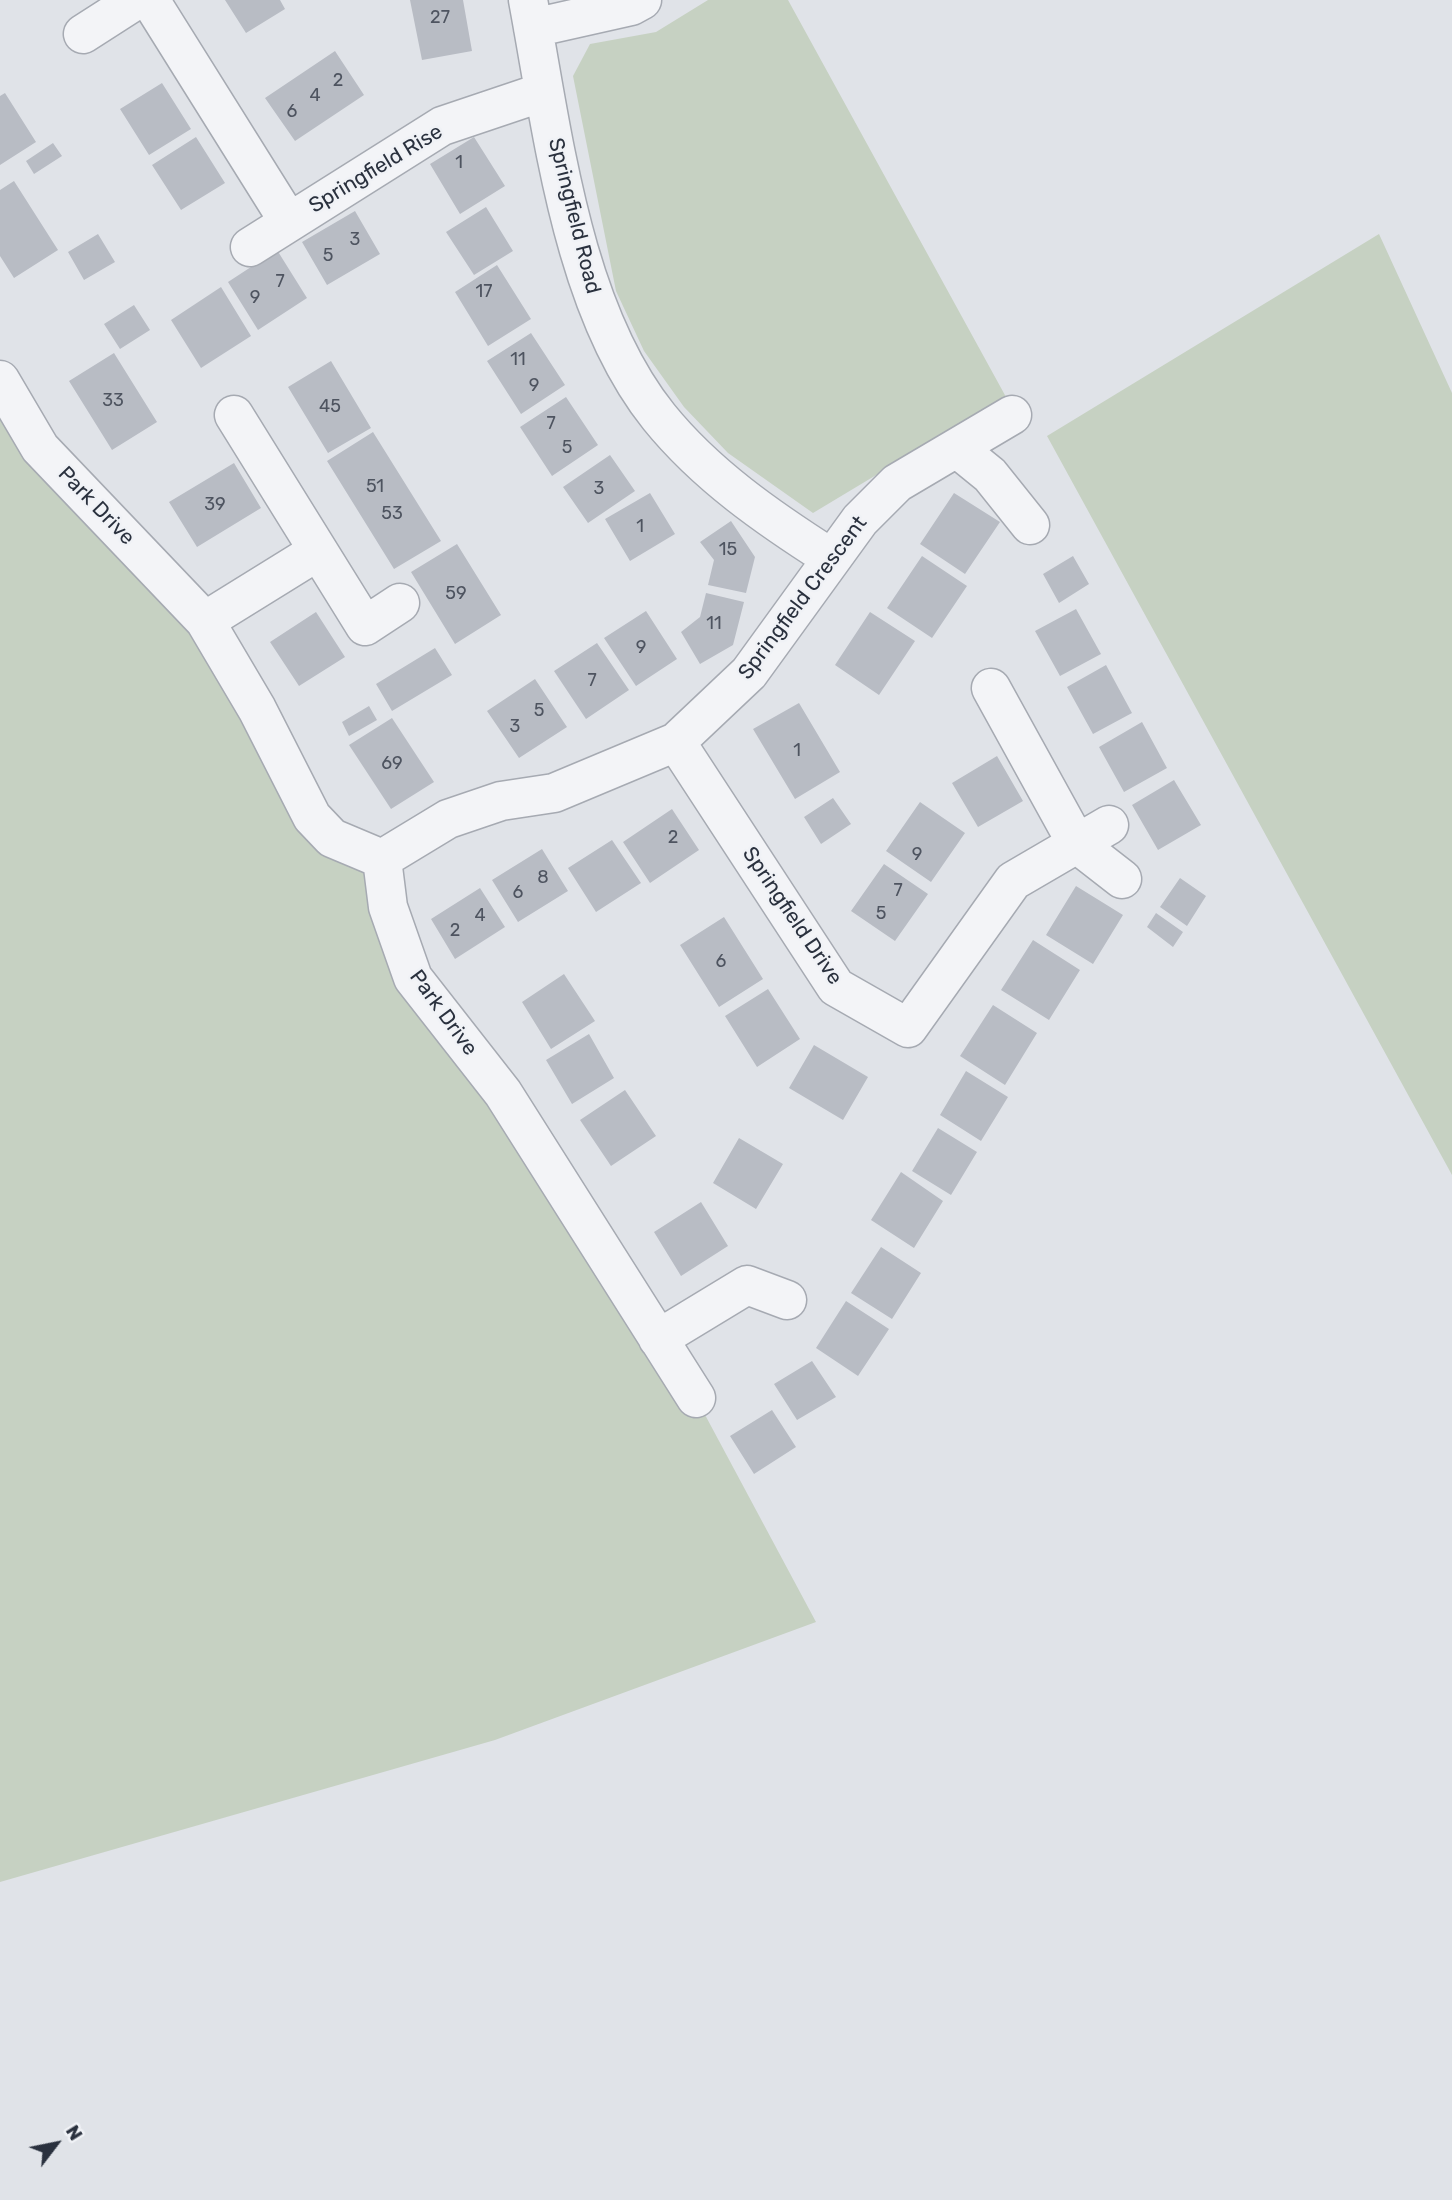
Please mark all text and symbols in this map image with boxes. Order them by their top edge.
house number: 27 [430,7,450,29]
house number: 2 [333,70,343,92]
house number: 4 [309,85,321,107]
house number: 6 [287,101,297,123]
street label: Springfield Rise [305,119,447,219]
street label: Springfield Road [542,135,606,297]
house number: 1 [455,152,463,174]
house number: 3 [350,229,360,251]
house number: 5 [323,245,333,267]
house number: 7 [275,271,285,293]
house number: 17 [476,281,492,303]
house number: 9 [250,287,260,309]
house number: 11 [510,349,526,371]
house number: 9 [529,375,539,397]
house number: 33 [102,390,124,412]
house number: 45 [319,396,341,418]
house number: 7 [546,413,556,435]
house number: 5 [562,437,572,459]
street label: Park Drive [52,462,140,550]
house number: 51 [366,476,384,498]
house number: 3 [594,478,604,500]
house number: 39 [204,494,226,516]
house number: 53 [381,503,403,525]
street label: Springfield Crescent [733,511,873,685]
house number: 1 [636,516,644,538]
house number: 15 [719,539,737,561]
house number: 59 [445,583,467,605]
house number: 11 [706,613,722,635]
house number: 9 [636,637,646,659]
house number: 7 [587,670,597,692]
house number: 5 [534,700,544,722]
house number: 3 [510,716,520,738]
house number: 1 [793,740,801,762]
house number: 69 [381,753,403,775]
house number: 2 [668,827,678,849]
street label: Springfield Drive [737,842,847,990]
house number: 9 [912,844,922,866]
house number: 8 [537,867,549,889]
house number: 7 [893,880,903,902]
house number: 6 [513,882,523,904]
house number: 5 [876,903,886,925]
house number: 4 [474,905,486,927]
house number: 2 [450,920,460,942]
house number: 6 [716,951,726,973]
street label: Park Drive [404,965,482,1061]
north arrow [21,2109,91,2179]
text: N [61,2121,88,2144]

